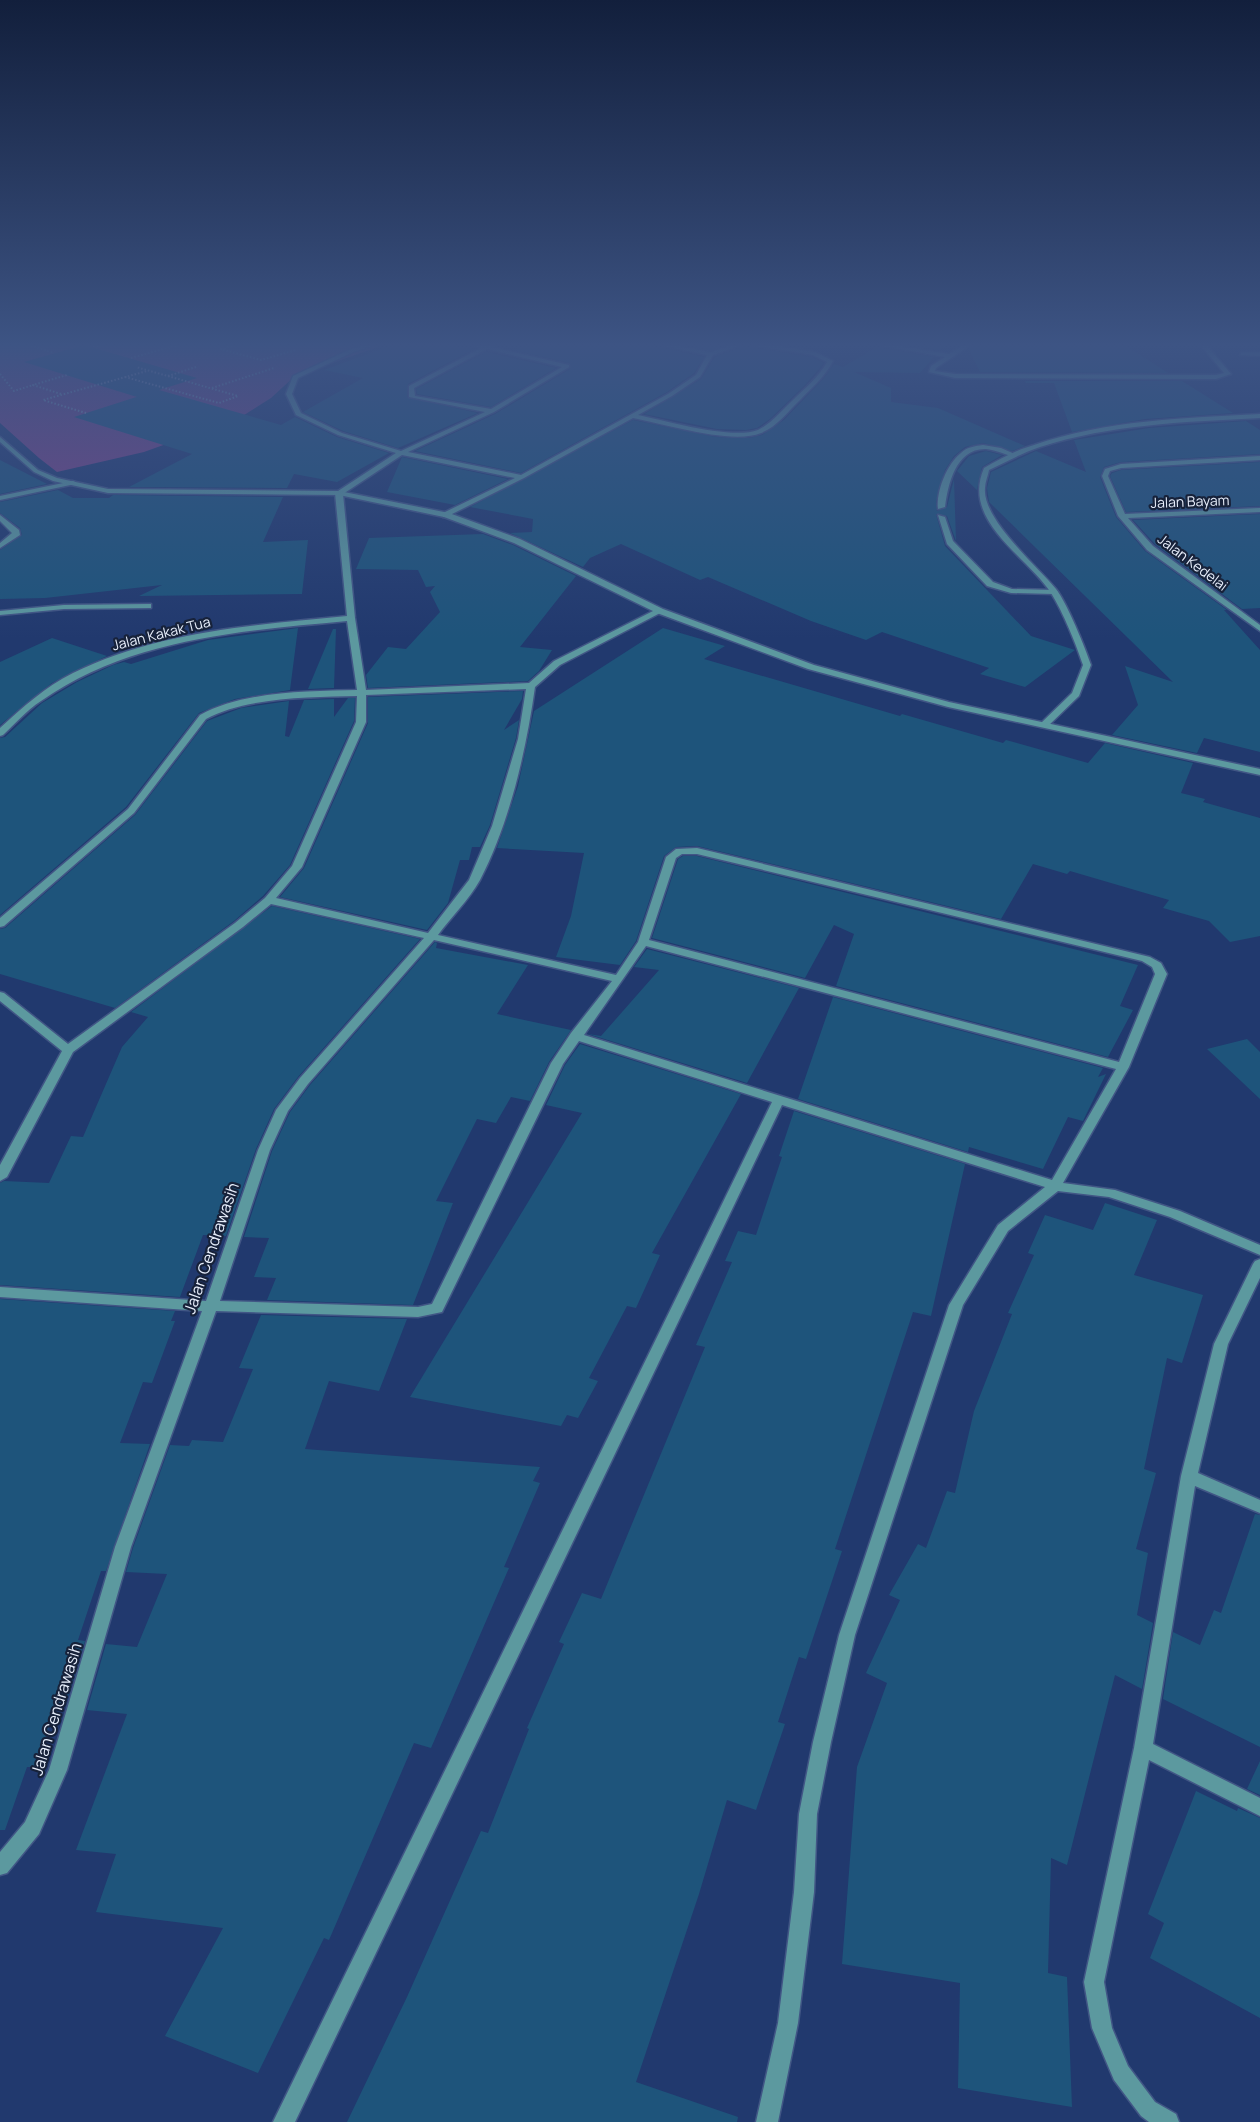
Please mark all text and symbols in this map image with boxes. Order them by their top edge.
street label: Jalan Bayam [1150,490,1230,512]
street label: Jalan Kedelai [1154,529,1232,595]
street label: Jalan Kakak Tua [110,612,212,654]
street label: Jalan Cendrawasih [178,1179,244,1317]
street label: Jalan Cendrawasih [25,1640,87,1778]

